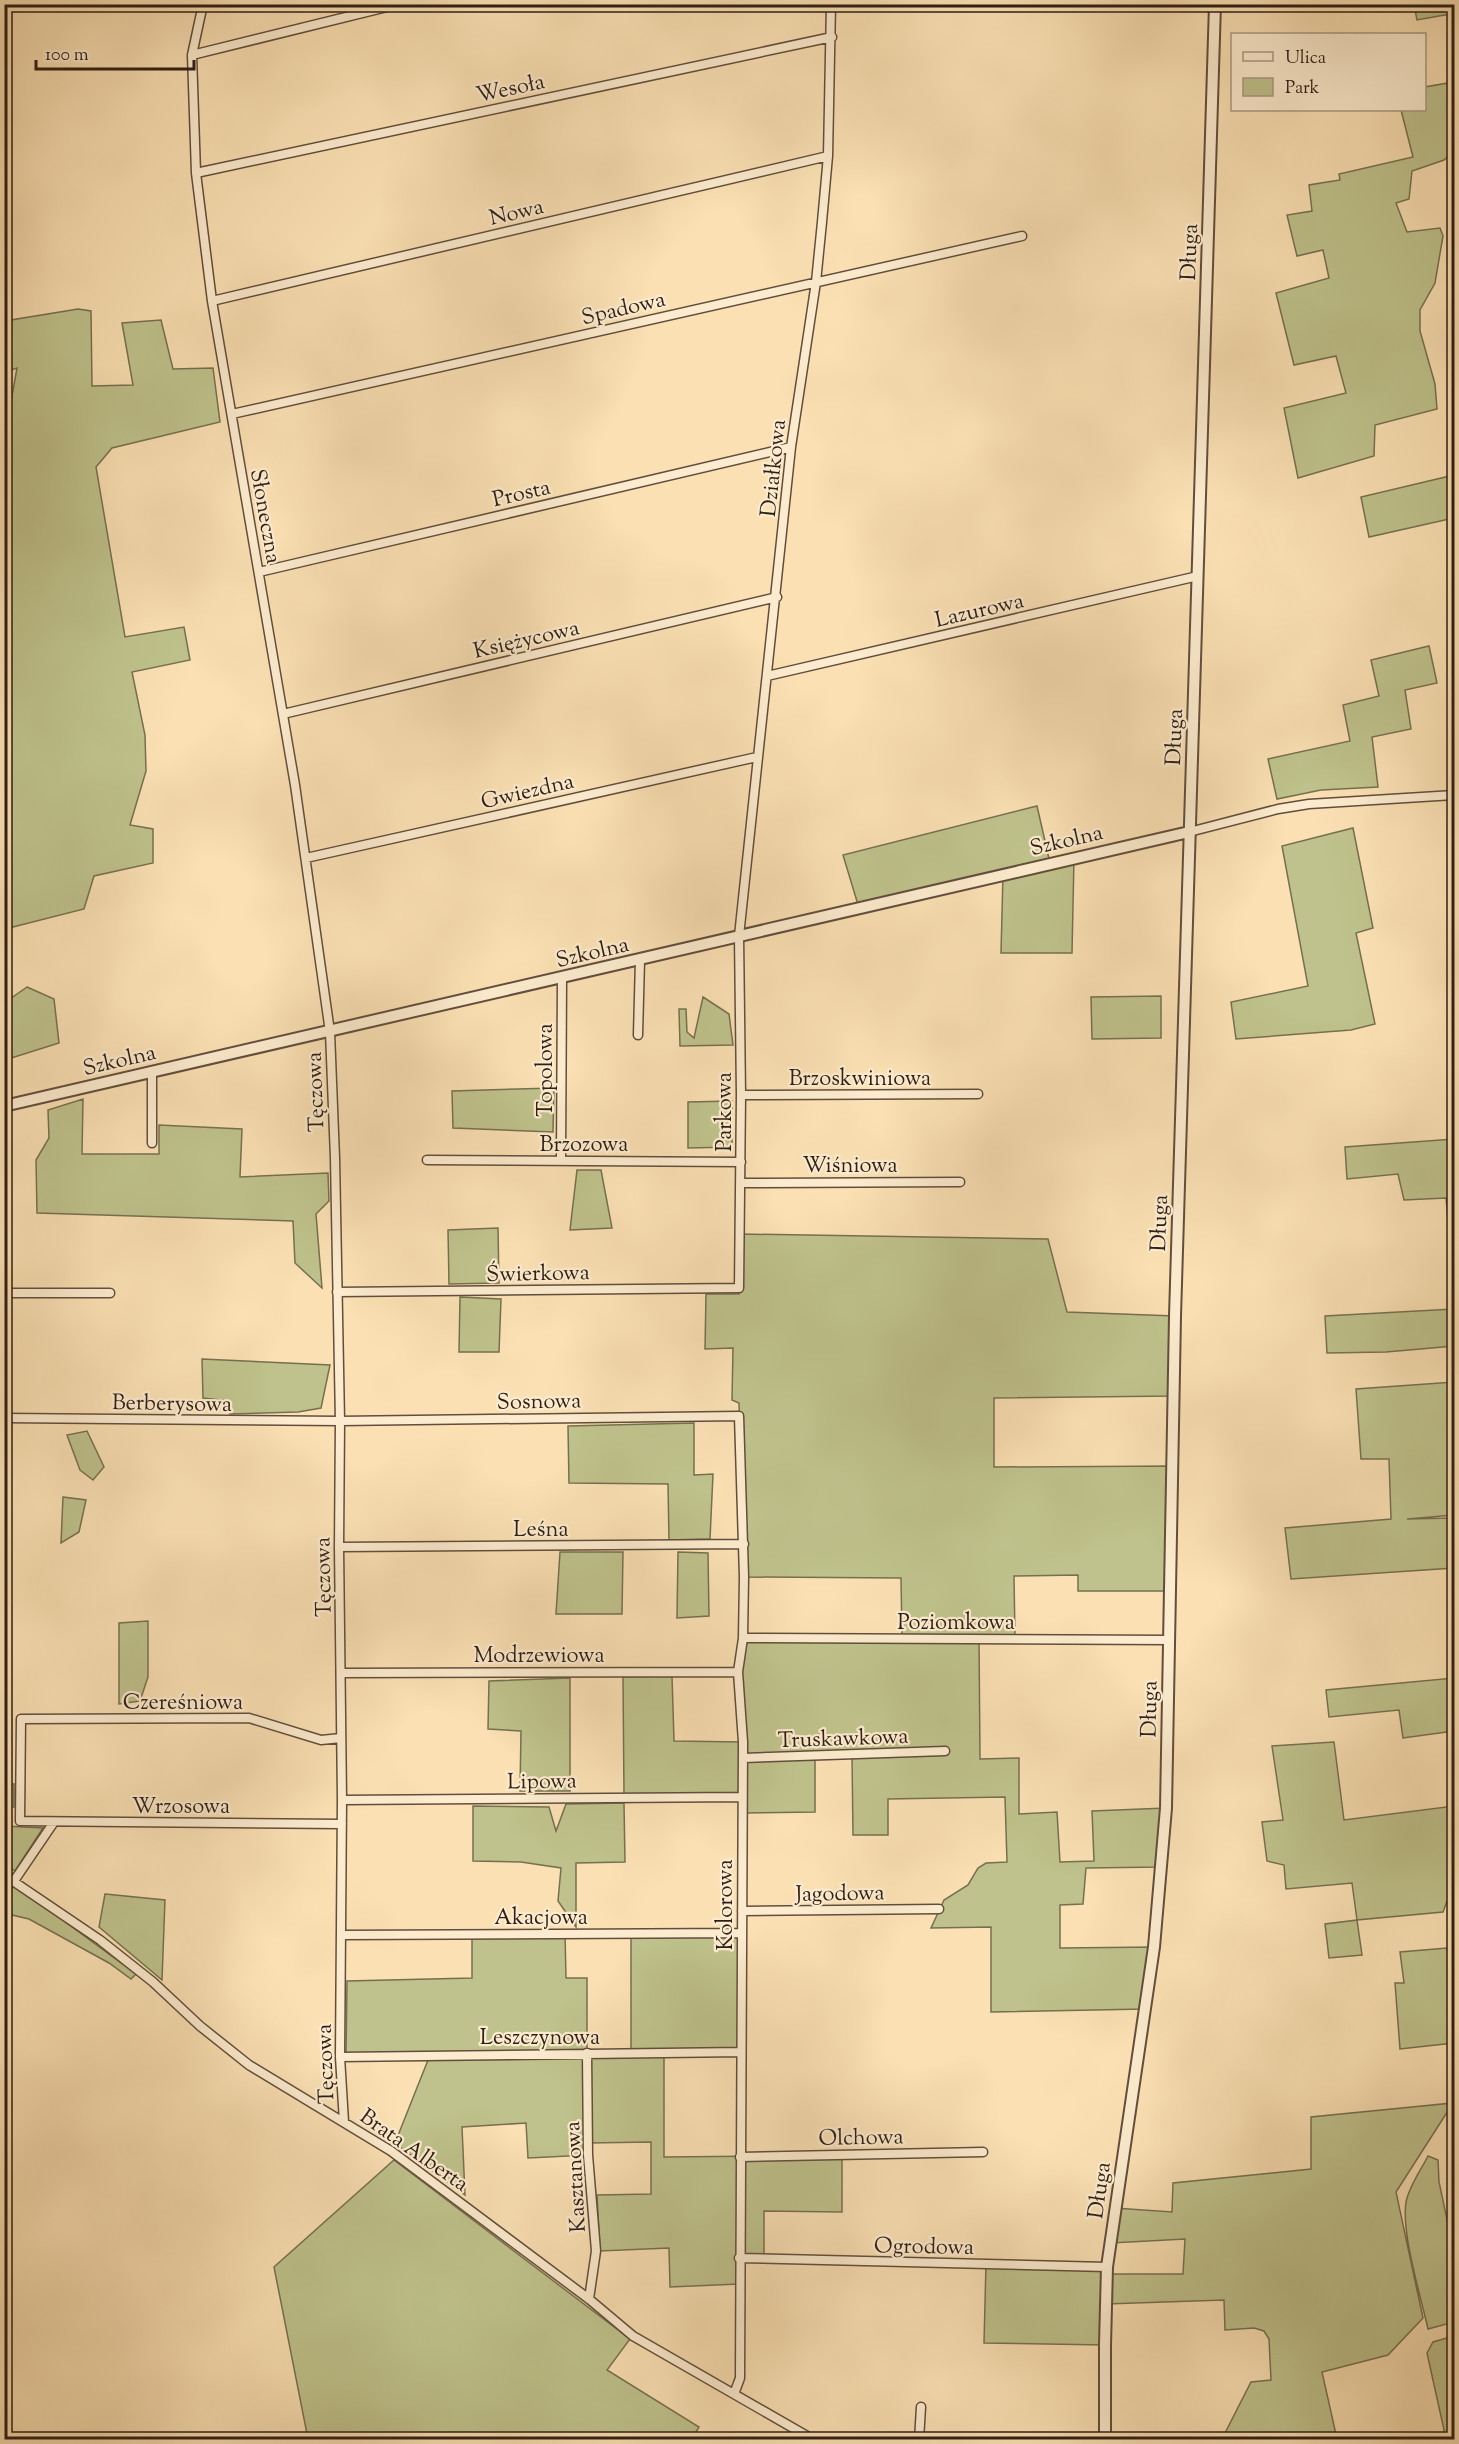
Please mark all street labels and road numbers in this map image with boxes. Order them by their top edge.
street label: Wesoła [473,67,548,113]
street label: Nowa [486,192,547,236]
street label: Długa [1174,223,1208,281]
street label: Spadowa [578,285,669,335]
street label: Działkowa [754,418,796,519]
street label: Słoneczna [240,467,288,566]
street label: Prosta [489,473,554,517]
street label: Lazurowa [932,586,1027,638]
street label: Księżycowa [471,613,583,669]
street label: Długa [1159,708,1193,766]
street label: Gwiezdna [478,767,577,819]
street label: Szkolna [1027,818,1106,866]
street label: Szkolna [553,930,632,978]
street label: Topolowa [531,1023,563,1117]
street label: Szkolna [80,1038,159,1086]
street label: Tęczowa [300,1051,334,1132]
street label: Brzoskwiniowa [789,1064,931,1096]
street label: Parkowa [710,1072,742,1152]
street label: Brzozowa [540,1130,628,1162]
street label: Wiśniowa [802,1151,898,1183]
street label: Długa [1144,1194,1178,1252]
street label: Świerkowa [486,1257,590,1292]
street label: Sosnowa [496,1386,582,1420]
street label: Berberysowa [112,1388,232,1422]
street label: Leśna [513,1515,569,1547]
street label: Tęczowa [308,1537,342,1617]
street label: Poziomkowa [897,1608,1015,1640]
street label: Modrzewiowa [473,1641,605,1673]
street label: Długa [1135,1680,1167,1738]
street label: Czereśniowa [123,1688,243,1720]
street label: Truskawkowa [777,1722,909,1758]
street label: Lipowa [507,1766,577,1800]
street label: Wrzosowa [132,1792,230,1824]
street label: Kolorowa [711,1859,743,1951]
street label: Jagodowa [794,1878,885,1912]
street label: Akacjowa [494,1903,588,1935]
street label: Tęczowa [310,2023,344,2104]
street label: Leszczynowa [480,2023,600,2055]
street label: Brata Alberta [352,2102,474,2201]
street label: Kasztanowa [558,2120,596,2233]
street label: Olchowa [818,2122,904,2156]
street label: Długa [1081,2160,1121,2221]
street label: Ogrodowa [874,2231,974,2265]

